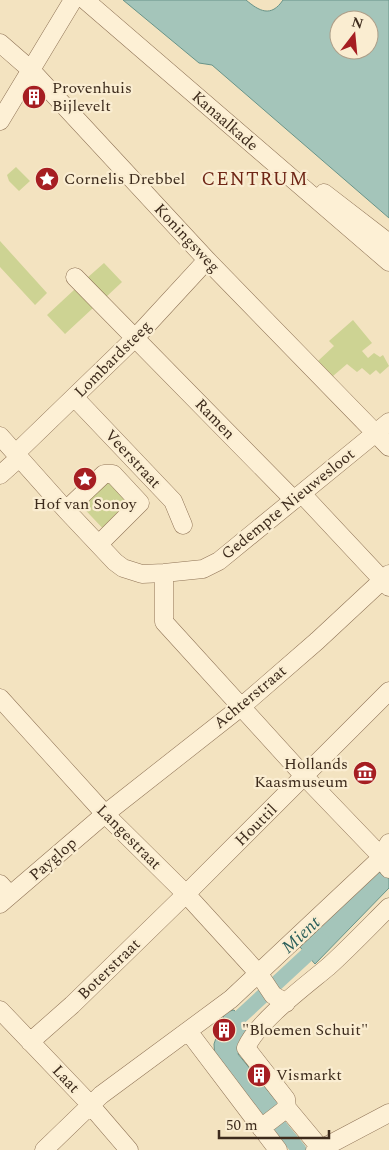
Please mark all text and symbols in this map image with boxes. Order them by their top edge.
north arrow [329,10,379,60]
text: N [349,11,366,35]
place label: Provenhuis Bijlevelt [52,76,132,118]
building icon: Provenhuis Bijlevelt [21,84,47,110]
street label: Kanaalkade [186,85,264,157]
district label: CENTRUM [202,165,308,194]
place icon: Cornelis Drebbel [34,166,60,192]
place label: Cornelis Drebbel [64,167,185,191]
street label: Koningsweg [148,198,226,278]
street label: Lombardsteeg [69,315,157,403]
street label: Ramen [189,393,241,445]
street label: Veerstraat [99,424,167,494]
street label: Gedempte Nieuwesloot [216,442,360,566]
place icon: Hof van Sonoy [72,466,98,492]
place label: Hof van Sonoy [34,492,138,516]
street label: Achterstraat [208,659,292,735]
place label: Hollands Kaasmuseum [254,752,348,794]
museum icon: Hollands Kaasmuseum [352,760,378,786]
street label: Houttil [229,798,283,852]
street label: Langestraat [91,799,167,875]
street label: Payglop [24,831,82,887]
water label: Mient [275,910,327,960]
street label: Boterstraat [72,933,146,1005]
building icon: "Bloemen Schuit" [211,1017,237,1043]
place label: "Bloemen Schuit" [242,1018,368,1042]
street label: Laat [47,1059,86,1099]
building icon: Vismarkt [246,1062,272,1088]
place label: Vismarkt [276,1063,342,1087]
scale bar [219,1108,329,1140]
text: 50 m [226,1114,258,1137]

